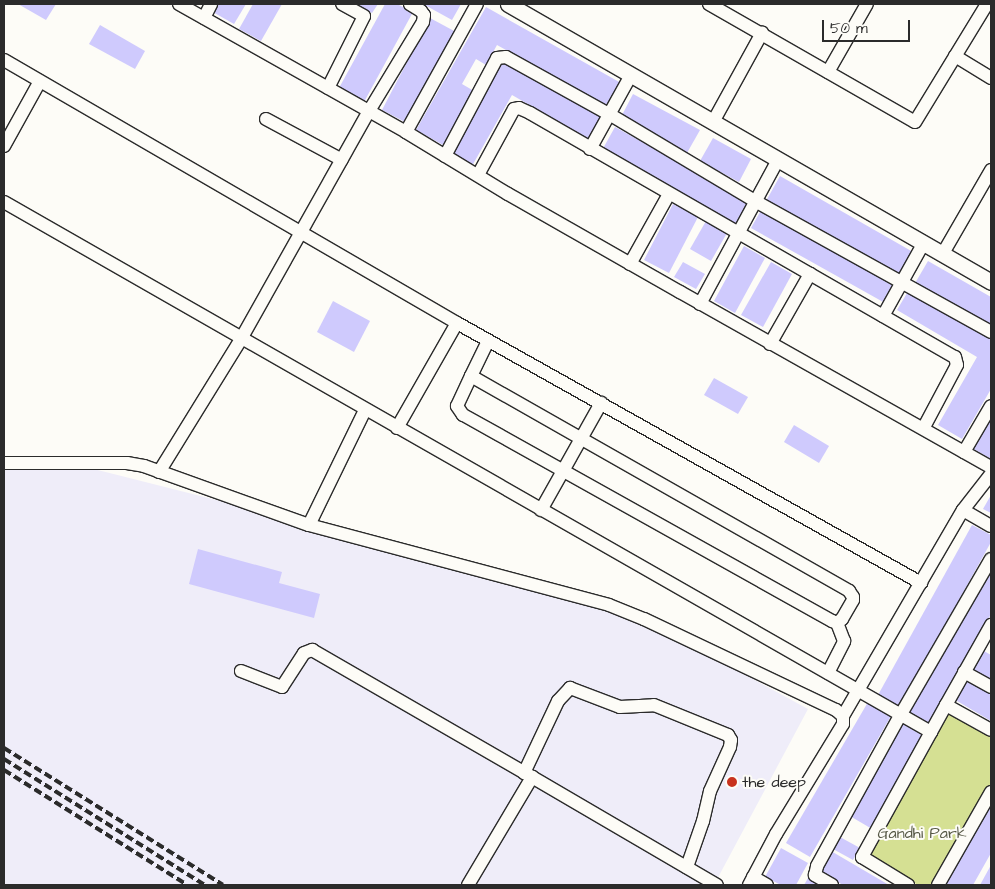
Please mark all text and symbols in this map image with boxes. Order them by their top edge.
scale bar [825,10,912,42]
text: 50 m [830,18,868,39]
place label: the deep [742,772,806,792]
marker: the deep [726,776,738,788]
park label: Gandhi Park [877,823,967,843]

